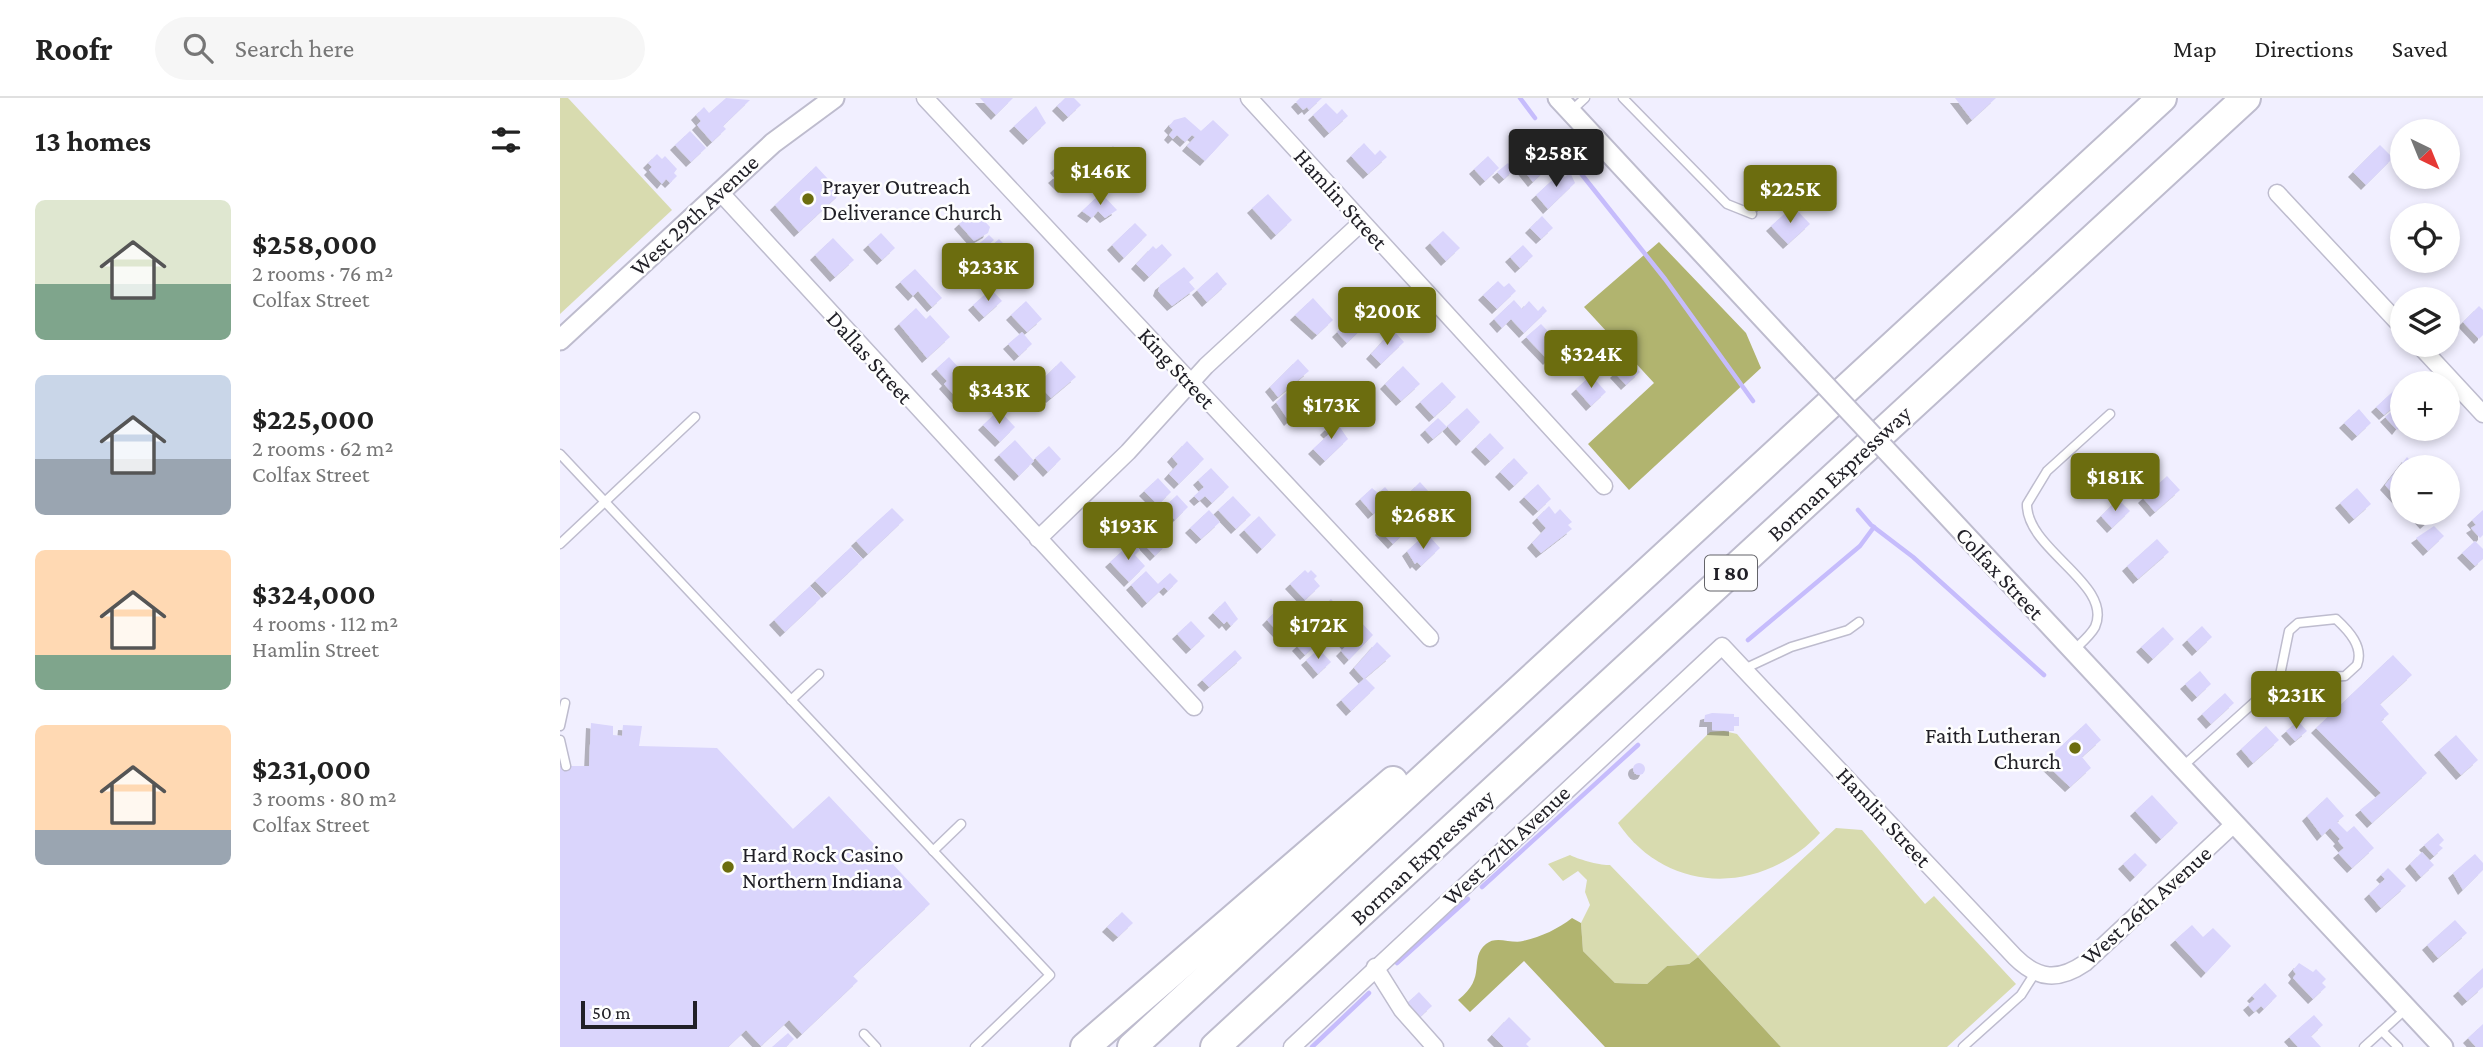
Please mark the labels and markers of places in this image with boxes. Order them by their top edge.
pin: $258K [1507,130,1605,189]
pin: $146K [1051,148,1149,207]
pin: $225K [1741,166,1839,225]
place label: Prayer Outreach Deliverance Church [822,173,1002,225]
marker: Prayer Outreach Deliverance Church [800,191,816,207]
pin: $233K [939,244,1037,303]
pin: $200K [1338,288,1436,347]
pin: $324K [1542,330,1640,390]
pin: $343K [950,366,1048,426]
pin: $173K [1282,382,1380,441]
pin: $181K [2066,454,2164,513]
pin: $268K [1374,491,1472,551]
pin: $193K [1079,503,1177,562]
pin: $172K [1269,602,1367,661]
pin: $231K [2247,672,2345,731]
place label: Faith Lutheran Church [1925,722,2061,774]
marker: Faith Lutheran Church [2067,740,2083,756]
place label: Hard Rock Casino Northern Indiana [742,841,903,893]
marker: Hard Rock Casino Northern Indiana [720,859,736,875]

